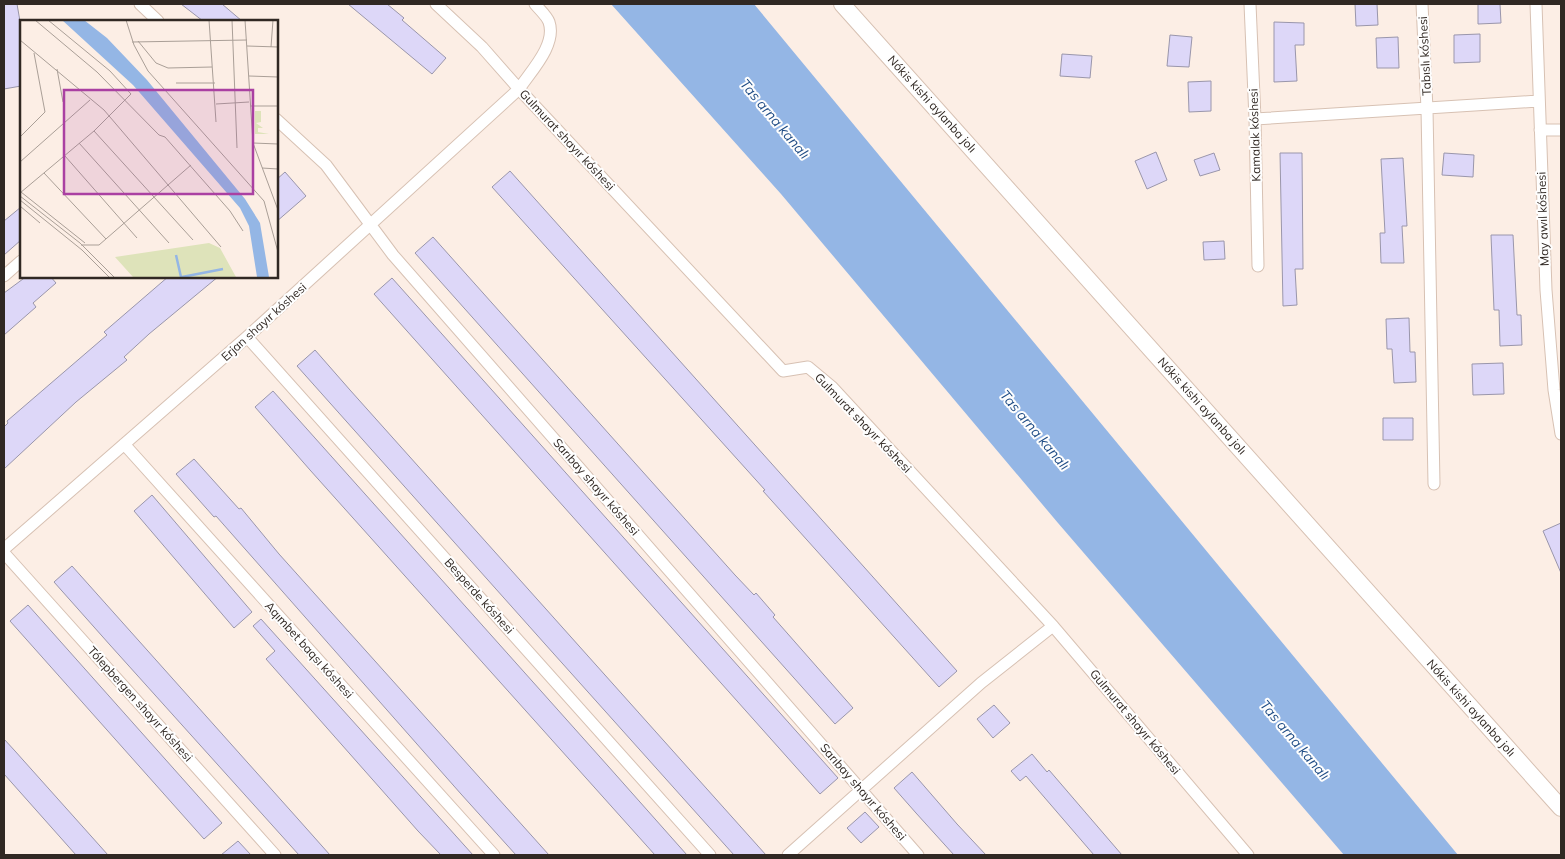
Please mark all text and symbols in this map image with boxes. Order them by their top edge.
street label: Tabıslı kóshesi [1415,16,1434,96]
inset map [20,20,278,278]
street label: Nókis kishi aylanba jolı [885,52,980,155]
water label: Tas arna kanalı [736,75,814,163]
street label: Gulmurat shayır kóshesi [517,86,618,193]
street label: Kamalak kóshesi [1245,88,1264,182]
street label: May awıl kóshesi [1533,171,1552,267]
street label: Erjan shayır kóshesi [218,279,310,364]
street label: Nókis kishi aylanba jolı [1155,354,1250,457]
street label: Gulmurat shayır kóshesi [812,370,915,476]
water label: Tas arna kanalı [996,386,1074,474]
street label: Sarıbay shayır kóshesi [550,435,643,538]
street label: Besperde kóshesi [441,555,517,637]
street label: Aqımbet baqsı kóshesi [262,598,357,701]
street label: Tólepbergen shayır kóshesi [85,643,196,764]
street label: Nókis kishi aylanba jolı [1424,656,1519,759]
street label: Gulmurat shayır kóshesi [1087,666,1184,778]
water label: Tas arna kanalı [1256,696,1334,784]
street label: Sarıbay shayır kóshesi [817,740,910,843]

